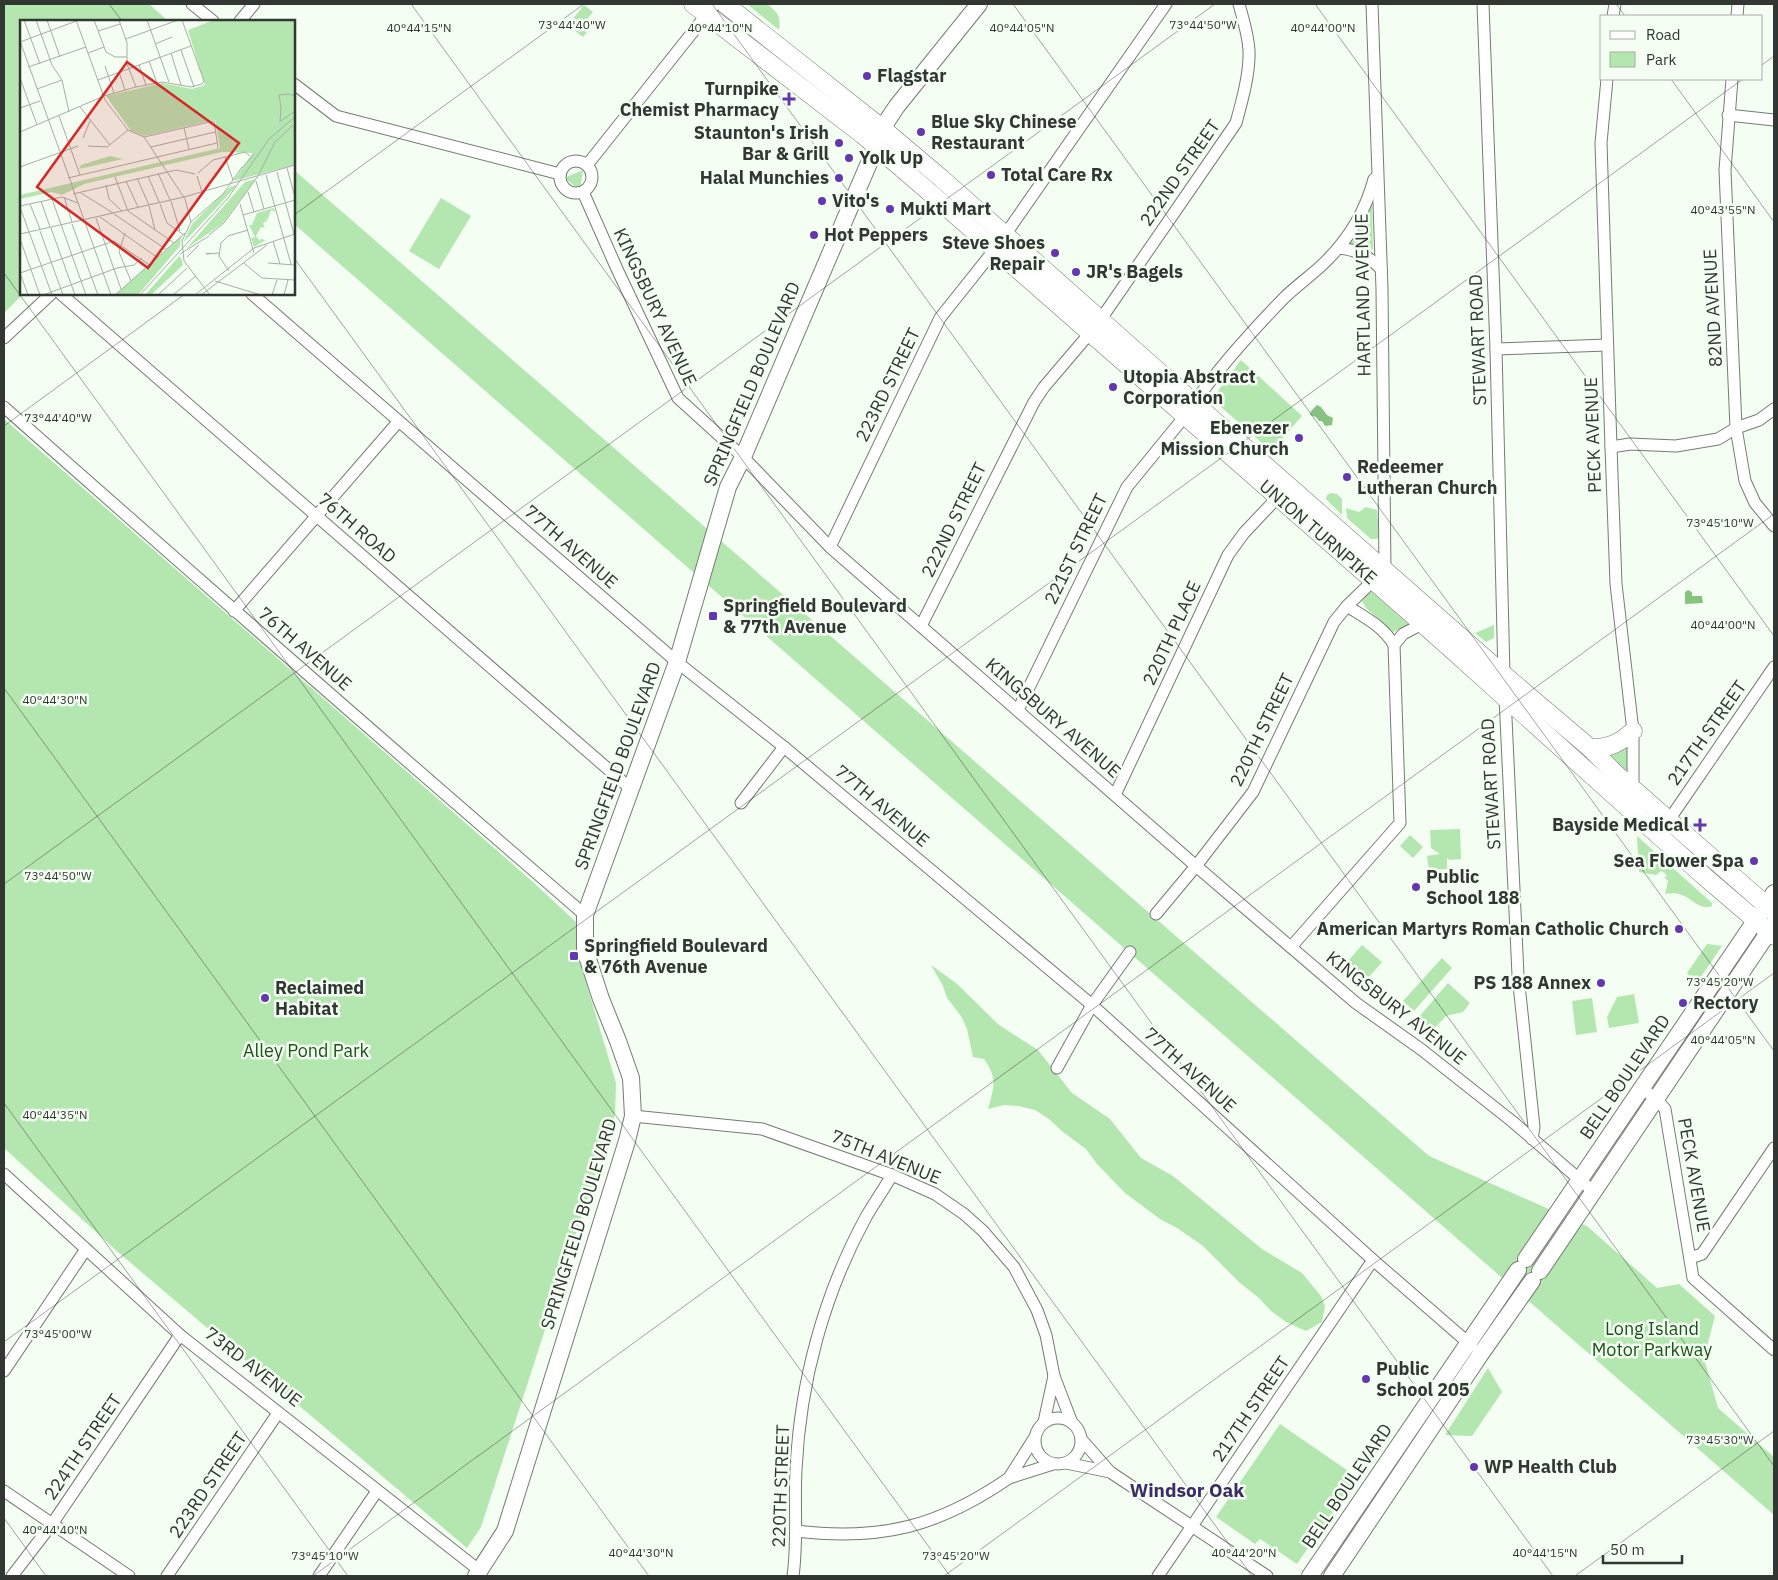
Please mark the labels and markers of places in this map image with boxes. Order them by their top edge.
place label: Flagstar [877,64,947,87]
marker: Flagstar [861,70,873,82]
place label: Turnpike Chemist Pharmacy [620,77,779,121]
marker: Turnpike Chemist Pharmacy [783,93,795,105]
place label: Blue Sky Chinese Restaurant [931,110,1077,154]
place label: Staunton's Irish Bar & Grill [694,121,830,165]
marker: Blue Sky Chinese Restaurant [915,126,927,138]
marker: Staunton's Irish Bar & Grill [833,137,845,149]
place label: Yolk Up [859,146,923,169]
marker: Yolk Up [843,152,855,164]
place label: Total Care Rx [1001,163,1113,186]
place label: Halal Munchies [700,166,829,189]
marker: Total Care Rx [985,169,997,181]
marker: Halal Munchies [833,172,845,184]
place label: Vito's [832,189,879,212]
marker: Vito's [816,195,828,207]
place label: Mukti Mart [900,197,991,220]
marker: Mukti Mart [884,203,896,215]
place label: Hot Peppers [824,223,928,246]
marker: Hot Peppers [808,229,820,241]
place label: Steve Shoes Repair [942,231,1045,275]
marker: Steve Shoes Repair [1049,247,1061,259]
place label: JR's Bagels [1086,260,1183,283]
marker: JR's Bagels [1070,266,1082,278]
place label: Utopia Abstract Corporation [1123,365,1256,409]
marker: Utopia Abstract Corporation [1107,381,1119,393]
place label: Ebenezer Mission Church [1160,416,1289,460]
marker: Ebenezer Mission Church [1293,432,1305,444]
place label: Redeemer Lutheran Church [1357,455,1498,499]
marker: Redeemer Lutheran Church [1341,471,1353,483]
place label: Springfield Boulevard & 77th Avenue [723,594,907,638]
marker: Springfield Boulevard & 77th Avenue [707,610,719,622]
place label: Bayside Medical [1552,813,1690,836]
marker: Bayside Medical [1693,818,1707,832]
place label: Sea Flower Spa [1613,849,1744,872]
marker: Sea Flower Spa [1748,855,1760,867]
place label: Public School 188 [1426,865,1520,909]
marker: Public School 188 [1410,881,1422,893]
place label: American Martyrs Roman Catholic Church [1317,917,1669,940]
marker: American Martyrs Roman Catholic Church [1673,923,1685,935]
place label: Springfield Boulevard & 76th Avenue [584,934,768,978]
marker: Springfield Boulevard & 76th Avenue [568,950,580,962]
place label: PS 188 Annex [1474,971,1591,994]
place label: Reclaimed Habitat [275,976,364,1020]
marker: PS 188 Annex [1595,977,1607,989]
place label: Rectory [1693,991,1759,1014]
marker: Reclaimed Habitat [259,992,271,1004]
marker: Rectory [1677,997,1689,1009]
place label: Public School 205 [1376,1357,1470,1401]
marker: Public School 205 [1360,1373,1372,1385]
place label: WP Health Club [1484,1455,1617,1478]
marker: WP Health Club [1468,1461,1480,1473]

